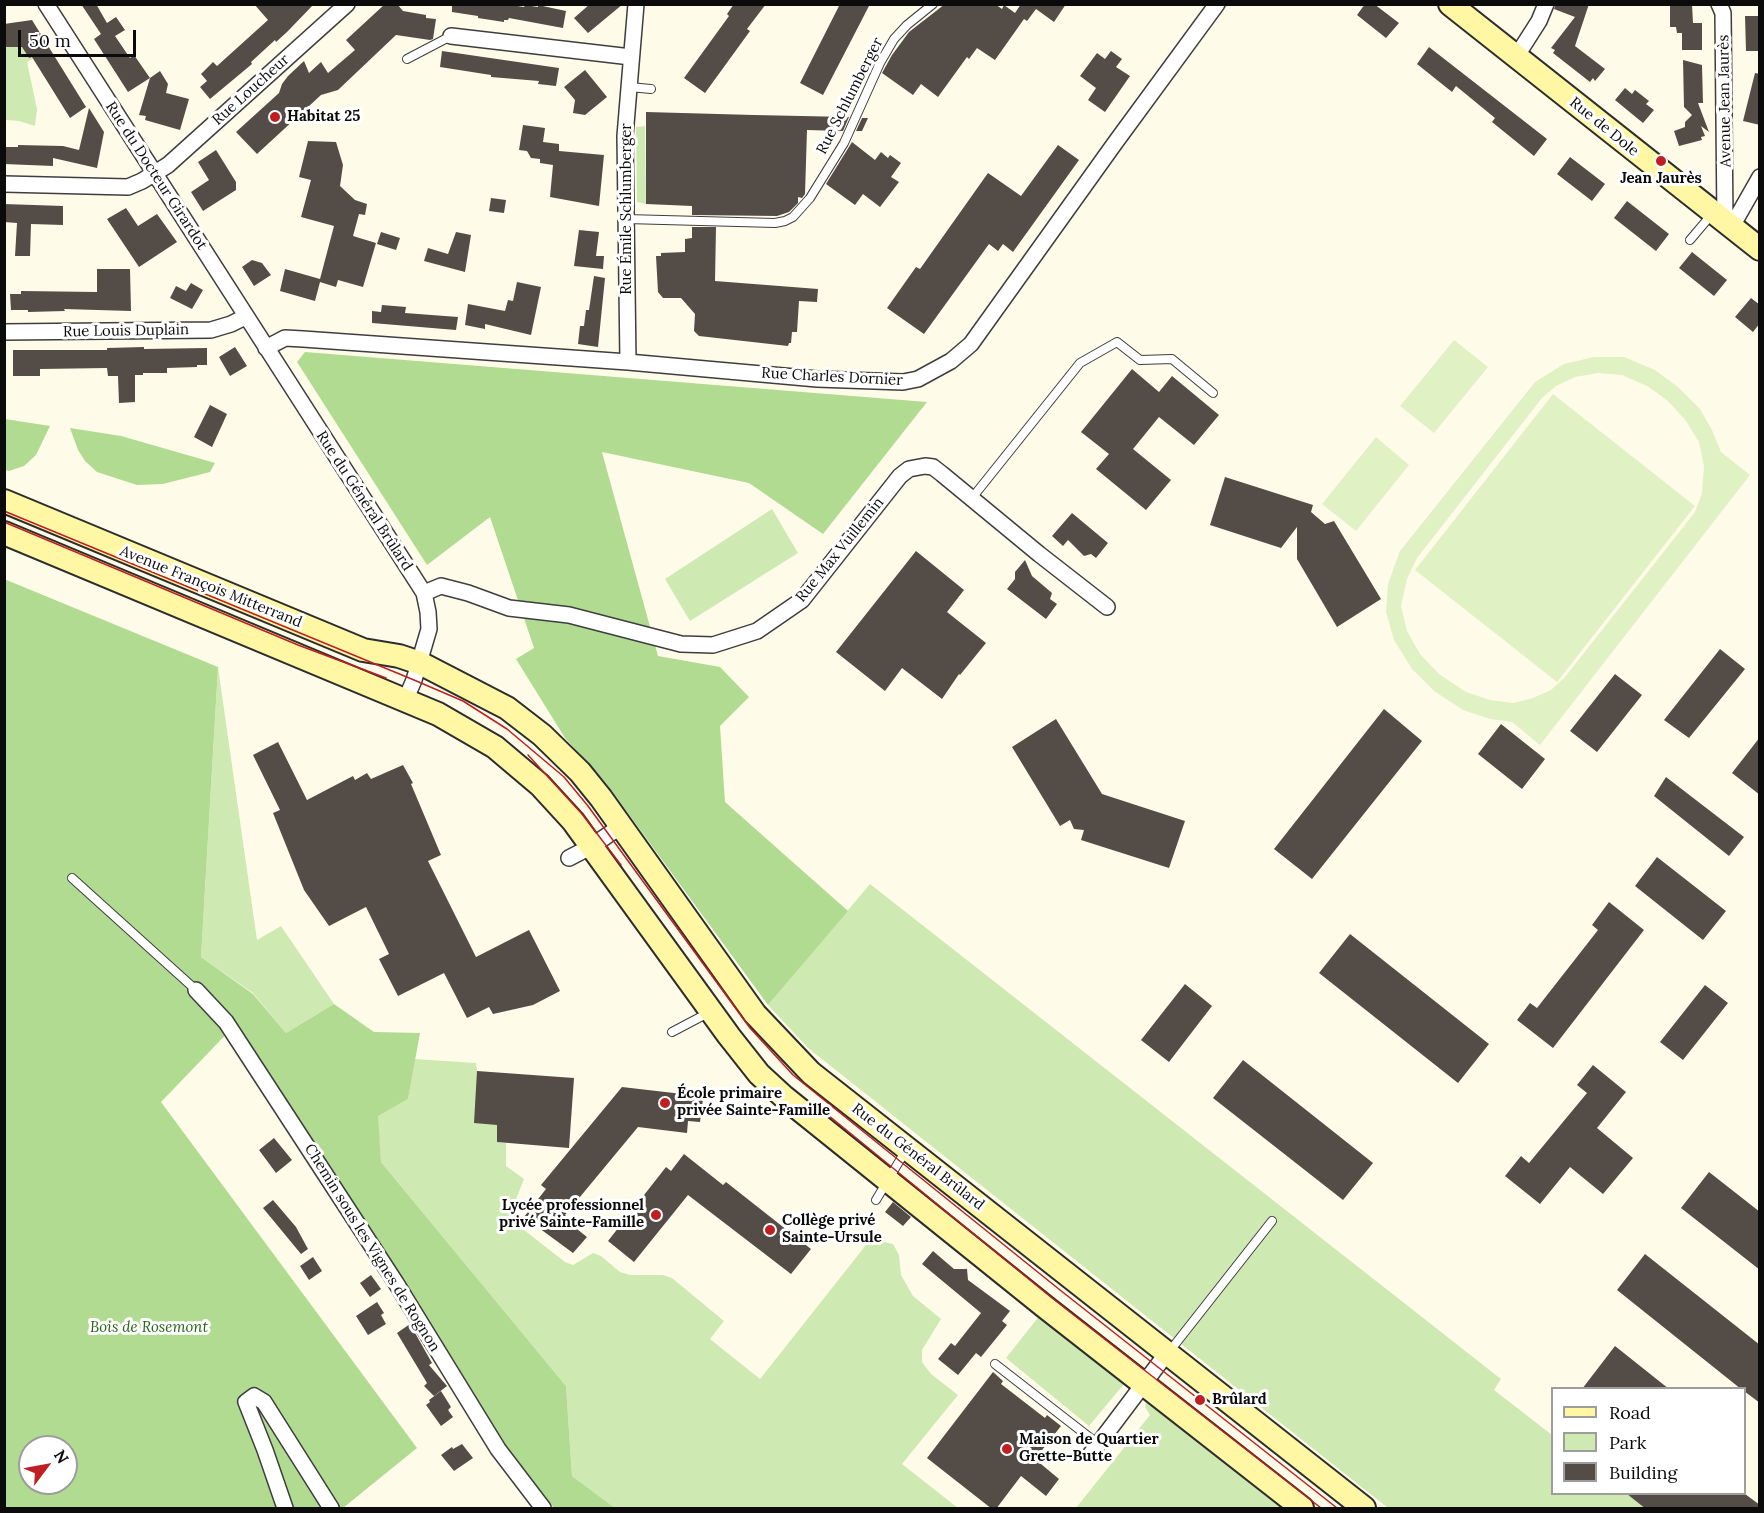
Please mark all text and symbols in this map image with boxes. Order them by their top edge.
scale bar [21,18,140,56]
text: 50 m [29,29,71,52]
street label: Rue Schlumberger [813,35,887,157]
street label: Avenue Jean Jaurès [1715,35,1735,167]
street label: Rue Loucheur [209,51,293,129]
street label: Rue de Dole [1566,94,1642,160]
street label: Rue du Docteur Girardot [101,98,211,254]
place label: Habitat 25 [287,108,360,126]
marker: Habitat 25 [268,110,282,124]
street label: Rue Émile Schlumberger [618,123,636,295]
marker: Jean Jaurès [1654,154,1668,168]
place label: Jean Jaurès [1620,170,1702,188]
street label: Rue Louis Duplain [63,321,189,341]
street label: Rue Charles Dornier [761,364,903,390]
street label: Rue du Général Brûlard [312,428,416,574]
street label: Rue Max Vuillemin [792,494,888,606]
street label: Avenue François Mitterrand [117,542,305,632]
place label: École primaire privée Sainte-Famille [677,1085,830,1120]
marker: École primaire privée Sainte-Famille [658,1096,672,1110]
street label: Rue du Général Brûlard [848,1100,988,1214]
street label: Chemin sous les Vignes de Rognon [300,1141,444,1355]
place label: Lycée professionnel privé Sainte-Famille [499,1197,644,1232]
marker: Lycée professionnel privé Sainte-Famille [649,1208,663,1222]
place label: Collège privé Sainte-Ursule [782,1212,882,1247]
marker: Collège privé Sainte-Ursule [763,1223,777,1237]
park label: Bois de Rosemont [90,1319,208,1337]
legend [1551,1387,1746,1495]
place label: Brûlard [1212,1391,1267,1409]
marker: Brûlard [1193,1393,1207,1407]
text: Road [1609,1401,1651,1424]
place label: Maison de Quartier Grette-Butte [1019,1431,1159,1466]
text: Park [1609,1431,1646,1454]
north arrow [18,1435,78,1495]
marker: Maison de Quartier Grette-Butte [1000,1442,1014,1456]
text: N [50,1446,73,1467]
text: Building [1609,1461,1677,1484]

